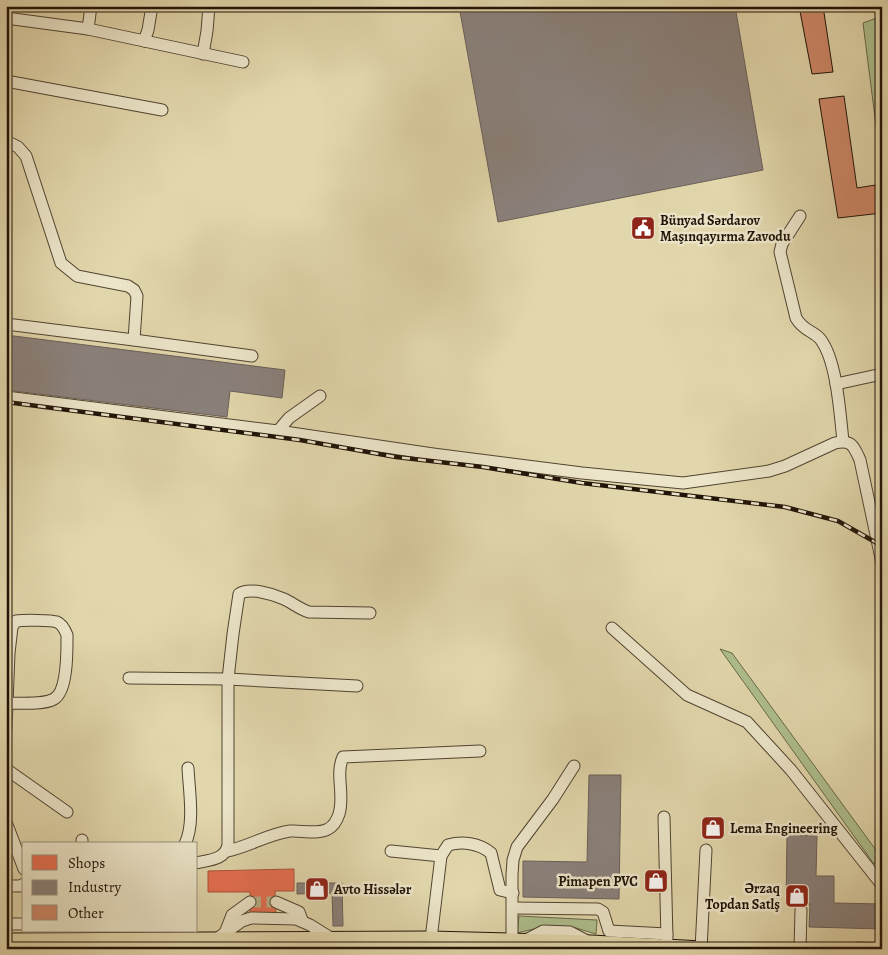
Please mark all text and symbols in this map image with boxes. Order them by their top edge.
place label: Bünyad Sərdarov Maşınqayırma Zavodu [660,211,791,246]
public building icon: Bünyad Sərdarov Maşınqayırma Zavodu [630,215,656,241]
shop icon: Lema Engineering [700,815,726,841]
place label: Lema Engineering [730,819,838,838]
legend [22,842,198,932]
text: Shops [68,853,105,873]
shop icon: Pimapen PVC [643,868,669,894]
place label: Pimapen PVC [558,872,638,891]
shop icon: Avto Hissələr [304,876,330,902]
text: Industry [68,877,122,897]
place label: Ərzaq Topdan Satlş [705,879,781,914]
place label: Avto Hissələr [333,880,412,899]
shop icon: Ərzaq Topdan Satlş [784,883,810,909]
text: Other [68,903,104,923]

